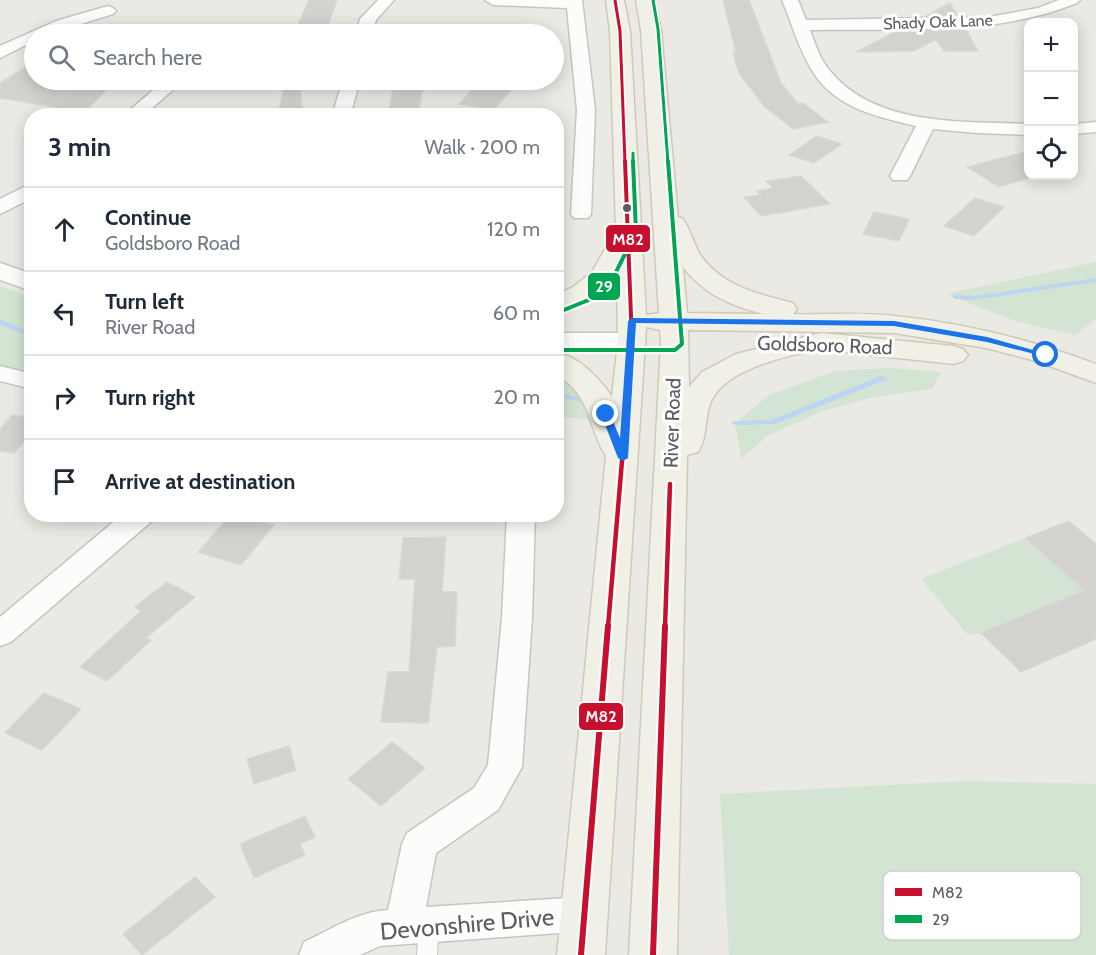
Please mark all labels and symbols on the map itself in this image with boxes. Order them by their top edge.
street label: Shady Oak Lane [883,11,993,33]
unlabelled marker [621,202,633,214]
line badge: M82 [605,224,651,253]
text: M82 [612,230,644,249]
line badge: 29 [587,272,621,301]
text: 29 [595,277,613,296]
street label: Goldsboro Road [757,331,893,359]
route start [1032,341,1058,367]
street label: River Road [658,377,686,469]
route end [592,400,618,426]
line badge: M82 [578,702,624,731]
text: M82 [585,707,617,726]
legend [883,871,1081,940]
text: M82 [932,883,963,902]
street label: Devonshire Drive [379,902,555,946]
text: 29 [932,910,949,929]

